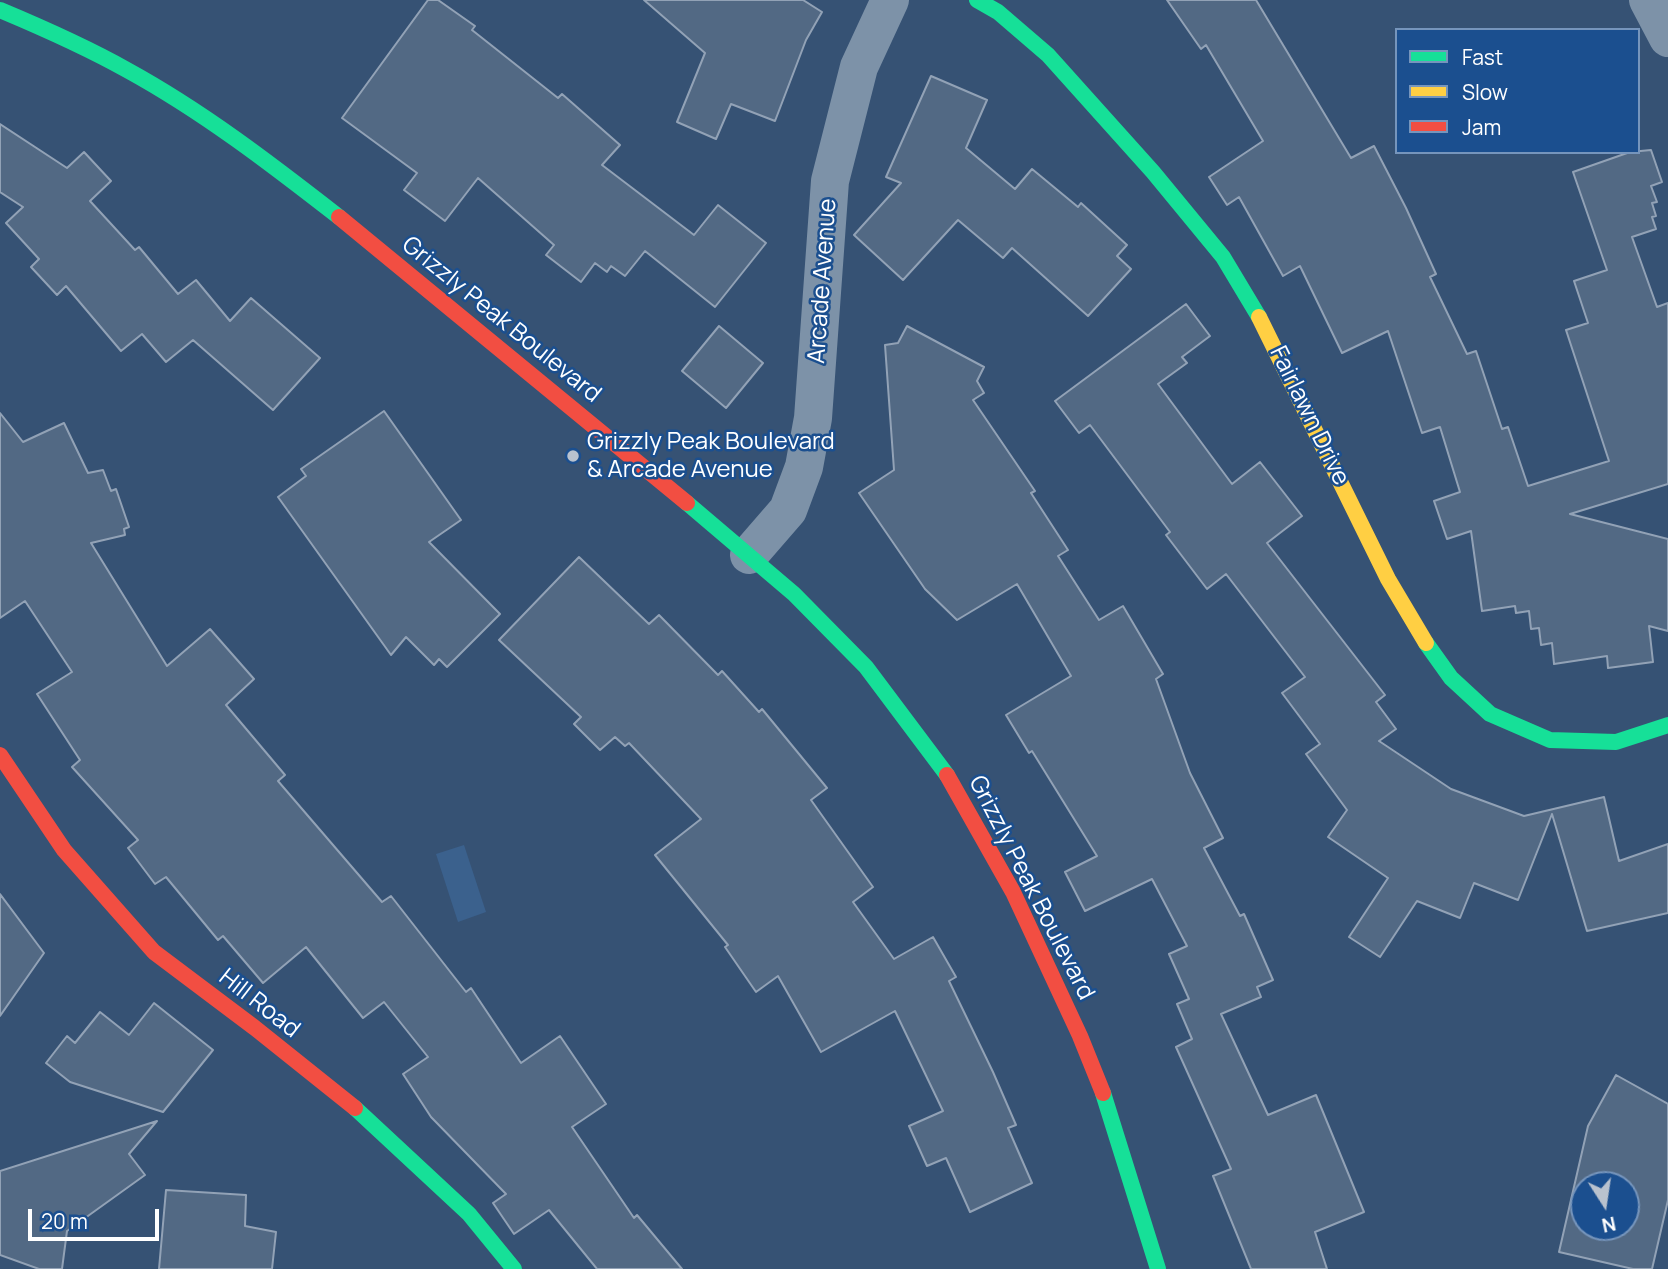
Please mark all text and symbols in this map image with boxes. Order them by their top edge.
legend [1395,28,1640,154]
text: Fast [1462,43,1503,71]
text: Slow [1462,78,1508,106]
text: Jam [1462,113,1501,141]
street label: Arcade Avenue [803,198,843,364]
street label: Grizzly Peak Boulevard [396,231,606,409]
street label: Fairlawn Drive [1263,342,1355,490]
place label: Grizzly Peak Boulevard & Arcade Avenue [587,428,835,484]
marker: Grizzly Peak Boulevard & Arcade Avenue [565,448,581,464]
street label: Grizzly Peak Boulevard [962,771,1100,1005]
street label: Hill Road [213,963,305,1045]
north arrow [1570,1171,1640,1241]
scale bar [32,1196,163,1240]
text: 20 m [41,1207,88,1235]
text: N [1600,1210,1618,1239]

